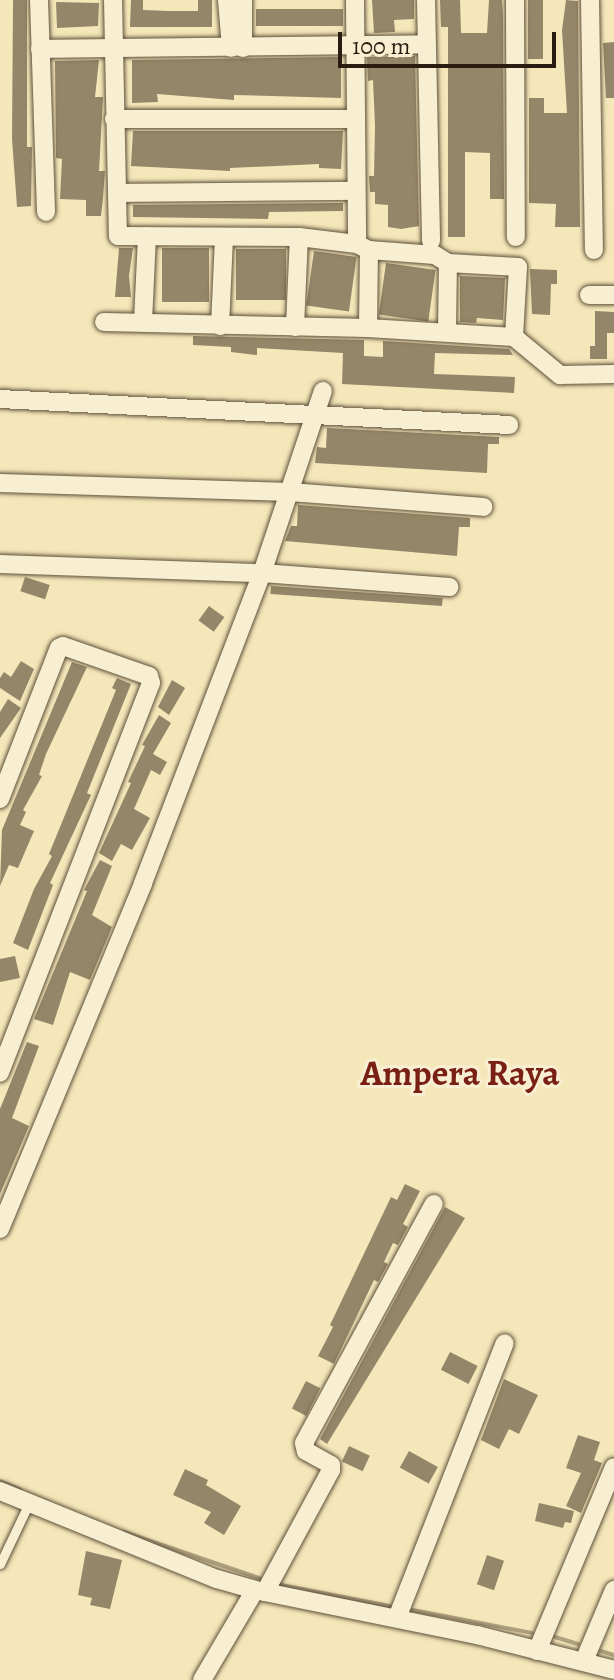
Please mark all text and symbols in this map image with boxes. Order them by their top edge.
scale bar [342,16,560,66]
text: 100 m [352,30,411,62]
district label: Ampera Raya [360,1051,560,1095]

